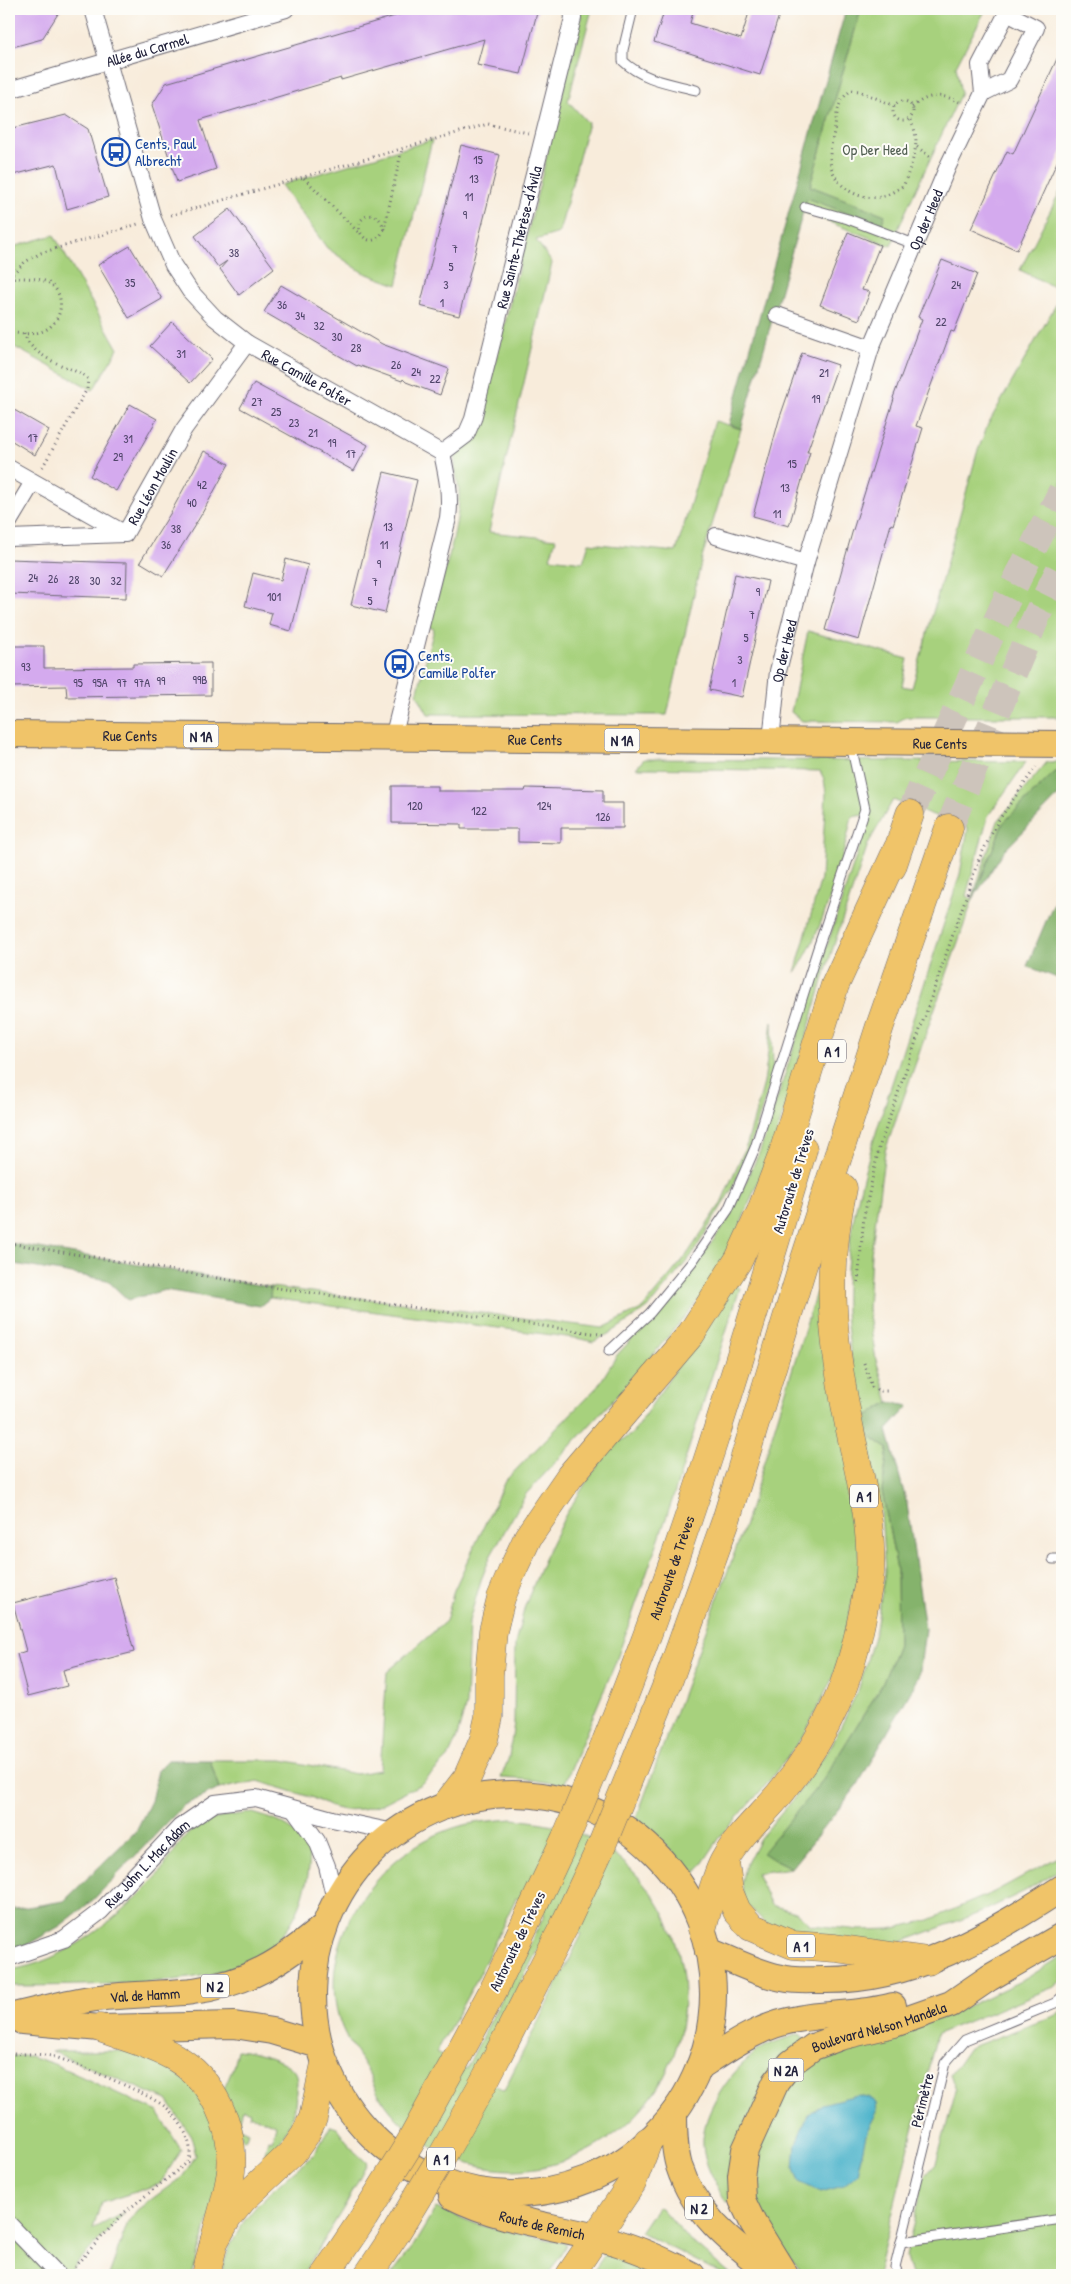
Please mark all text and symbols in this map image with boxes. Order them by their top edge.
street label: Allée du Carmel [104,28,191,72]
place label: Cents, Paul Albrecht [135,133,196,171]
bus stop icon: Cents, Paul Albrecht [101,137,131,167]
park label: Op Der Heed [842,139,908,160]
house number: 15 [473,151,483,168]
street label: Rue Sainte-Thérèse-d'Ávila [490,163,546,311]
house number: 13 [469,170,479,187]
street label: Op der Heed [903,186,948,253]
house number: 11 [465,188,473,205]
house number: 9 [463,206,468,223]
house number: 7 [452,240,458,257]
house number: 38 [229,244,239,261]
house number: 5 [448,258,454,275]
house number: 35 [125,274,135,291]
house number: 3 [443,276,449,293]
house number: 24 [951,276,962,293]
house number: 1 [440,294,444,311]
house number: 36 [277,296,287,313]
house number: 34 [295,307,305,324]
house number: 22 [935,313,947,330]
house number: 32 [314,317,325,334]
house number: 30 [332,328,342,345]
house number: 28 [351,339,361,356]
street label: Rue Camille Polfer [258,343,356,411]
house number: 31 [176,345,186,362]
house number: 26 [391,356,401,373]
house number: 24 [411,363,422,380]
house number: 21 [819,364,829,381]
house number: 22 [429,370,441,387]
house number: 19 [812,390,821,407]
house number: 27 [251,393,263,410]
house number: 25 [271,403,281,420]
house number: 23 [289,414,300,431]
house number: 21 [308,424,318,441]
house number: 17 [28,429,38,446]
house number: 31 [123,430,133,447]
house number: 19 [328,434,337,451]
street label: Rue Léon Moulin [122,444,182,528]
house number: 17 [346,445,356,462]
house number: 29 [113,448,124,465]
house number: 15 [787,455,797,472]
house number: 42 [197,476,207,493]
house number: 13 [780,479,790,496]
house number: 40 [187,494,197,511]
house number: 11 [773,505,781,522]
house number: 13 [383,518,393,535]
house number: 38 [171,520,181,537]
house number: 36 [161,536,171,553]
house number: 11 [380,536,388,553]
house number: 9 [377,555,382,572]
house number: 24 [28,569,39,586]
house number: 26 [48,570,58,587]
house number: 28 [69,571,79,588]
house number: 30 [90,572,100,589]
house number: 32 [111,572,122,589]
house number: 7 [372,573,378,590]
house number: 9 [756,583,761,600]
house number: 101 [267,588,281,605]
house number: 5 [367,592,373,609]
house number: 7 [749,606,755,623]
street label: Op der Heed [766,617,801,683]
house number: 5 [743,629,749,646]
place label: Cents, Camille Polfer [418,645,496,683]
bus stop icon: Cents, Camille Polfer [384,649,414,679]
house number: 3 [737,651,743,668]
house number: 93 [21,658,31,675]
house number: 99B [193,671,207,688]
house number: 99 [157,672,166,689]
house number: 95 [73,674,83,691]
house number: 95A [92,674,108,691]
house number: 97 [117,674,127,691]
house number: 97A [134,674,150,691]
house number: 1 [732,674,736,691]
street label: Rue Cents [103,724,157,746]
road number: N 1A [184,724,218,748]
street label: Rue Cents [508,728,562,750]
road number: N 1A [604,728,640,752]
street label: Rue Cents [913,732,967,754]
house number: 120 [407,797,423,814]
house number: 124 [537,797,552,814]
house number: 122 [471,802,487,819]
house number: 126 [596,808,611,825]
road number: A 1 [818,1040,846,1062]
street label: Autoroute de Trèves [767,1126,819,1236]
road number: A 1 [850,1484,878,1508]
street label: Autoroute de Trèves [643,1512,699,1622]
street label: Rue John L. Mac Adam [99,1813,193,1912]
street label: Autoroute de Trèves [484,1887,550,1994]
road number: A 1 [787,1934,815,1958]
road number: N 2 [201,1974,229,1998]
street label: Val de Hamm [109,1982,181,2007]
street label: Boulevard Nelson Mandela [808,1996,949,2057]
road number: N 2A [768,2058,804,2082]
street label: Périmètre [905,2071,939,2129]
road number: A 1 [427,2148,455,2170]
road number: N 2 [685,2196,713,2220]
street label: Route de Remich [497,2205,587,2245]

